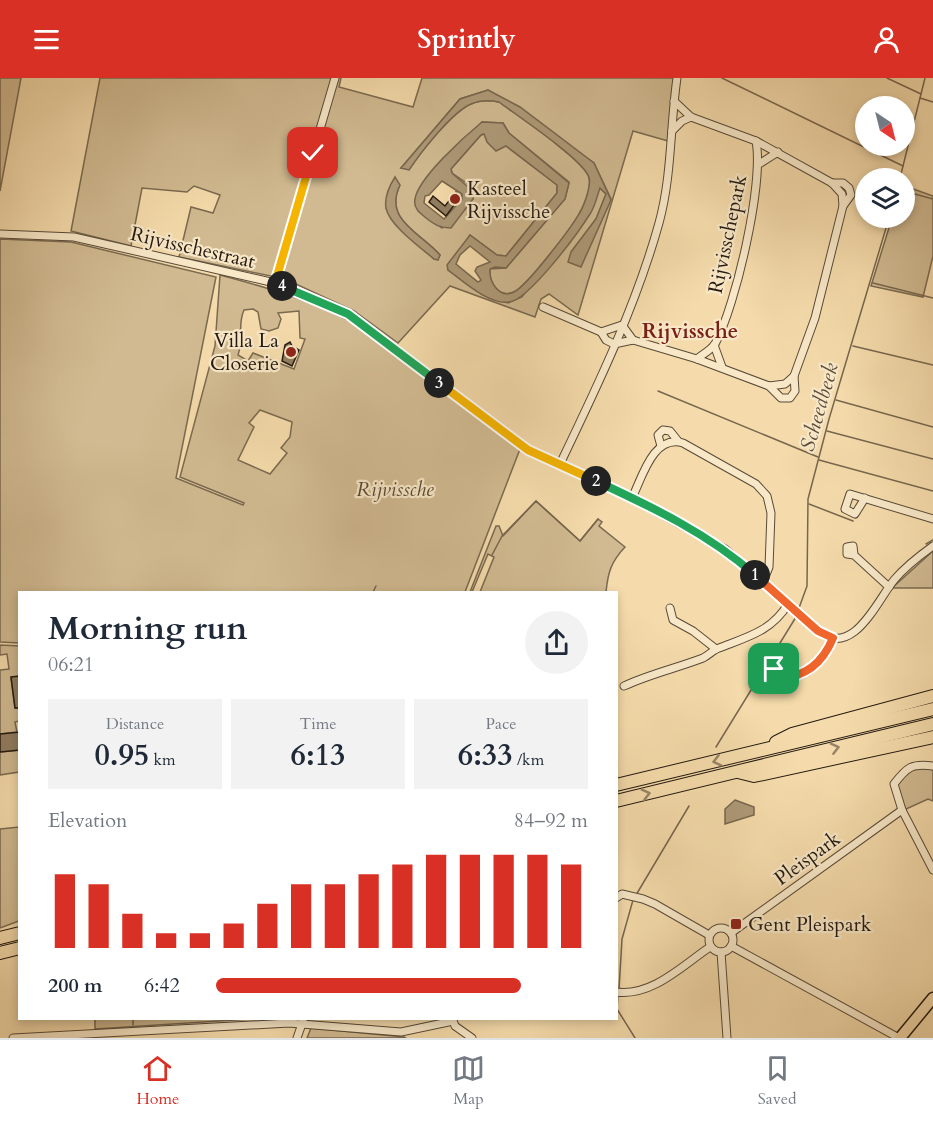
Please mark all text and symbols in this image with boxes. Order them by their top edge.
text: Sprintly [417,21,516,58]
icon: menu [30,23,63,56]
icon: person [870,23,903,56]
north arrow [855,96,915,156]
map controls [855,96,915,228]
pin [287,127,338,178]
icon: check [296,136,329,169]
button: layers [855,168,915,228]
street label: Rijvisschepark [702,172,753,296]
place label: Kasteel Rijvissche [467,175,550,225]
marker: Kasteel Rijvissche [448,192,462,206]
street label: Rijvisschestraat [128,220,259,275]
pin: 4 [267,271,297,301]
text: 4 [278,275,286,297]
district label: Rijvissche [642,317,738,346]
place label: Villa La Closerie [210,327,279,377]
marker: Villa La Closerie [284,345,298,359]
water label: Scheedbeek [793,359,846,455]
pin: 3 [424,368,454,398]
text: 3 [435,372,443,394]
pin: 2 [581,466,611,496]
text: 2 [592,470,600,492]
park label: Rijvissche [356,476,434,503]
pin: 1 [740,560,770,590]
text: 1 [751,564,759,586]
text: Morning run [48,606,248,651]
button: share [525,611,588,674]
pin [748,643,799,694]
text: 06:21 [48,651,94,678]
icon: arrive [757,652,790,685]
text: Distance [106,713,164,735]
text: Time [299,713,337,735]
text: Pace [486,713,516,735]
text: 0.95 [94,735,149,776]
text: 6:13 [291,735,345,776]
text: 6:33 [458,735,513,776]
one-way arrow [829,742,839,755]
text: km [149,749,176,771]
text: /km [513,749,544,771]
one-way arrow [713,753,723,766]
one-way arrow [641,788,651,801]
text: Elevation [48,807,127,834]
text: 84–92 m [514,807,588,834]
street label: Pleispark [769,825,846,892]
place label: Gent Pleispark [748,911,872,938]
marker: Gent Pleispark [729,917,743,931]
text: 200 m [48,972,103,999]
text: 6:42 [144,972,180,999]
tab: Home [136,1052,179,1110]
tab: Map [452,1052,485,1110]
tab: Saved [758,1052,797,1110]

